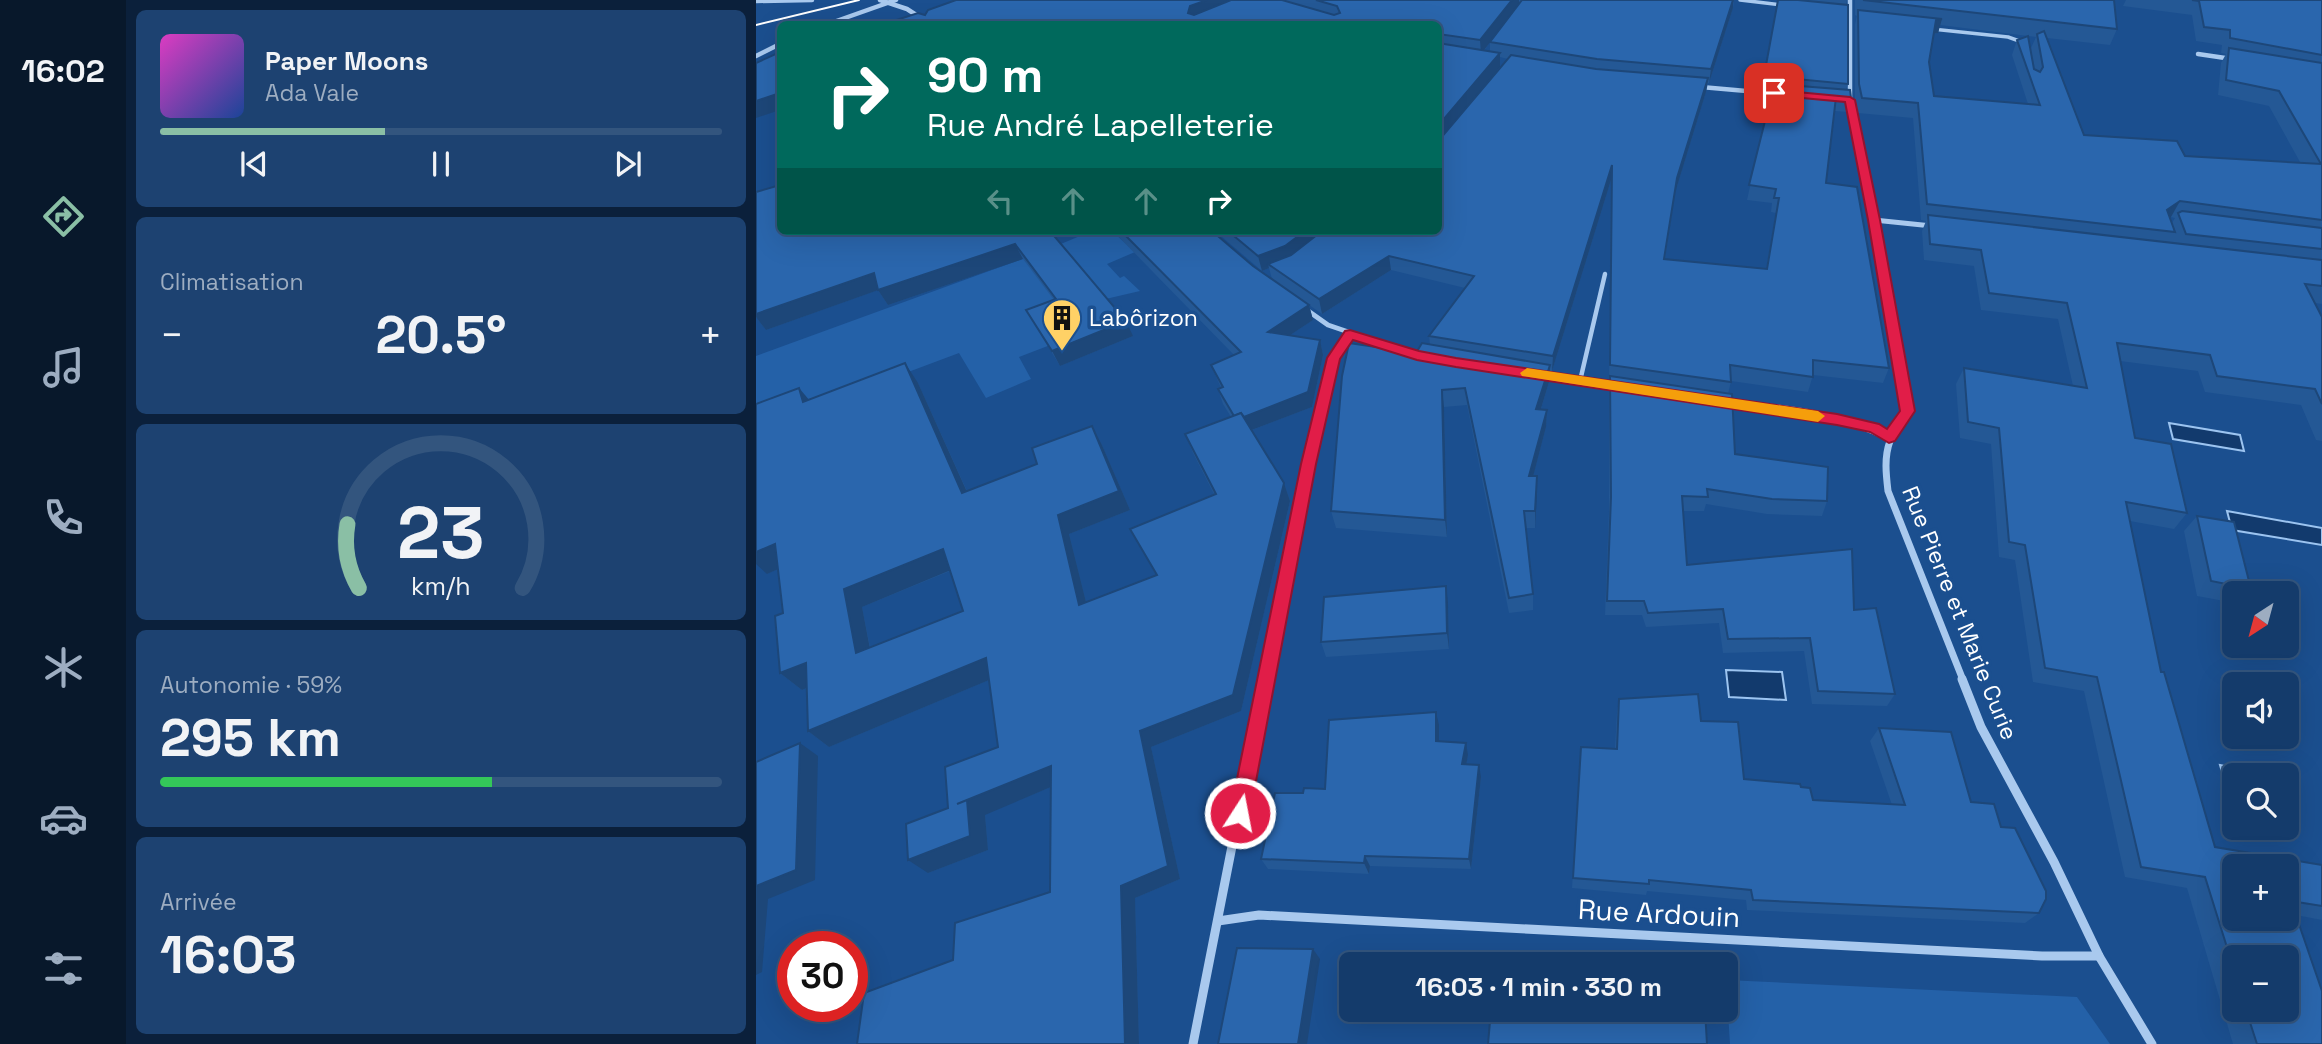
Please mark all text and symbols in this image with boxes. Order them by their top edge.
text: Paper Moons [265,44,428,78]
text: 90 m [927,44,1043,106]
icon: right [812,49,903,140]
text: 16:02 [21,51,105,91]
pin [1744,63,1804,123]
icon: arrive [1755,74,1793,112]
text: Ada Vale [265,78,359,108]
text: Rue André Lapelleterie [927,105,1274,145]
icon: previous [235,145,273,183]
icon: pause [422,145,460,183]
icon: next [609,145,647,183]
icon: left [981,182,1019,220]
icon: ahead [1054,182,1092,220]
icon: ahead [1127,182,1165,220]
icon: right [1200,182,1238,220]
icon: directions [39,192,88,241]
text: Climatisation [160,267,304,297]
building icon: Labôrizon [1041,297,1083,352]
text: 20.5° [375,302,507,368]
place label: Labôrizon [1089,303,1198,333]
text: − [160,311,184,359]
text: + [698,311,722,359]
icon: music [39,343,88,392]
street label: Rue Pierre et Marie Curie [1895,482,2025,744]
text: 23 [397,486,485,579]
icon: phone [39,493,88,542]
text: km/h [411,570,471,602]
north arrow [2222,581,2300,658]
map controls [2222,581,2299,1022]
icon: climate [39,643,88,692]
text: Autonomie · 59% [160,670,342,700]
button: sound [2222,672,2299,749]
text: 295 km [160,705,341,771]
button: search [2222,763,2299,840]
position arrow [1203,776,1277,850]
icon: car [39,794,88,843]
button: + [2222,854,2299,931]
text: Arrivée [160,887,237,917]
street label: Rue Ardouin [1577,891,1741,935]
text: 16:03 [160,922,296,988]
speed limit sign: 30 [777,931,868,1022]
icon: filters [39,944,88,993]
button: − [2222,945,2299,1022]
text: 16:03 · 1 min · 330 m [1415,970,1662,1004]

